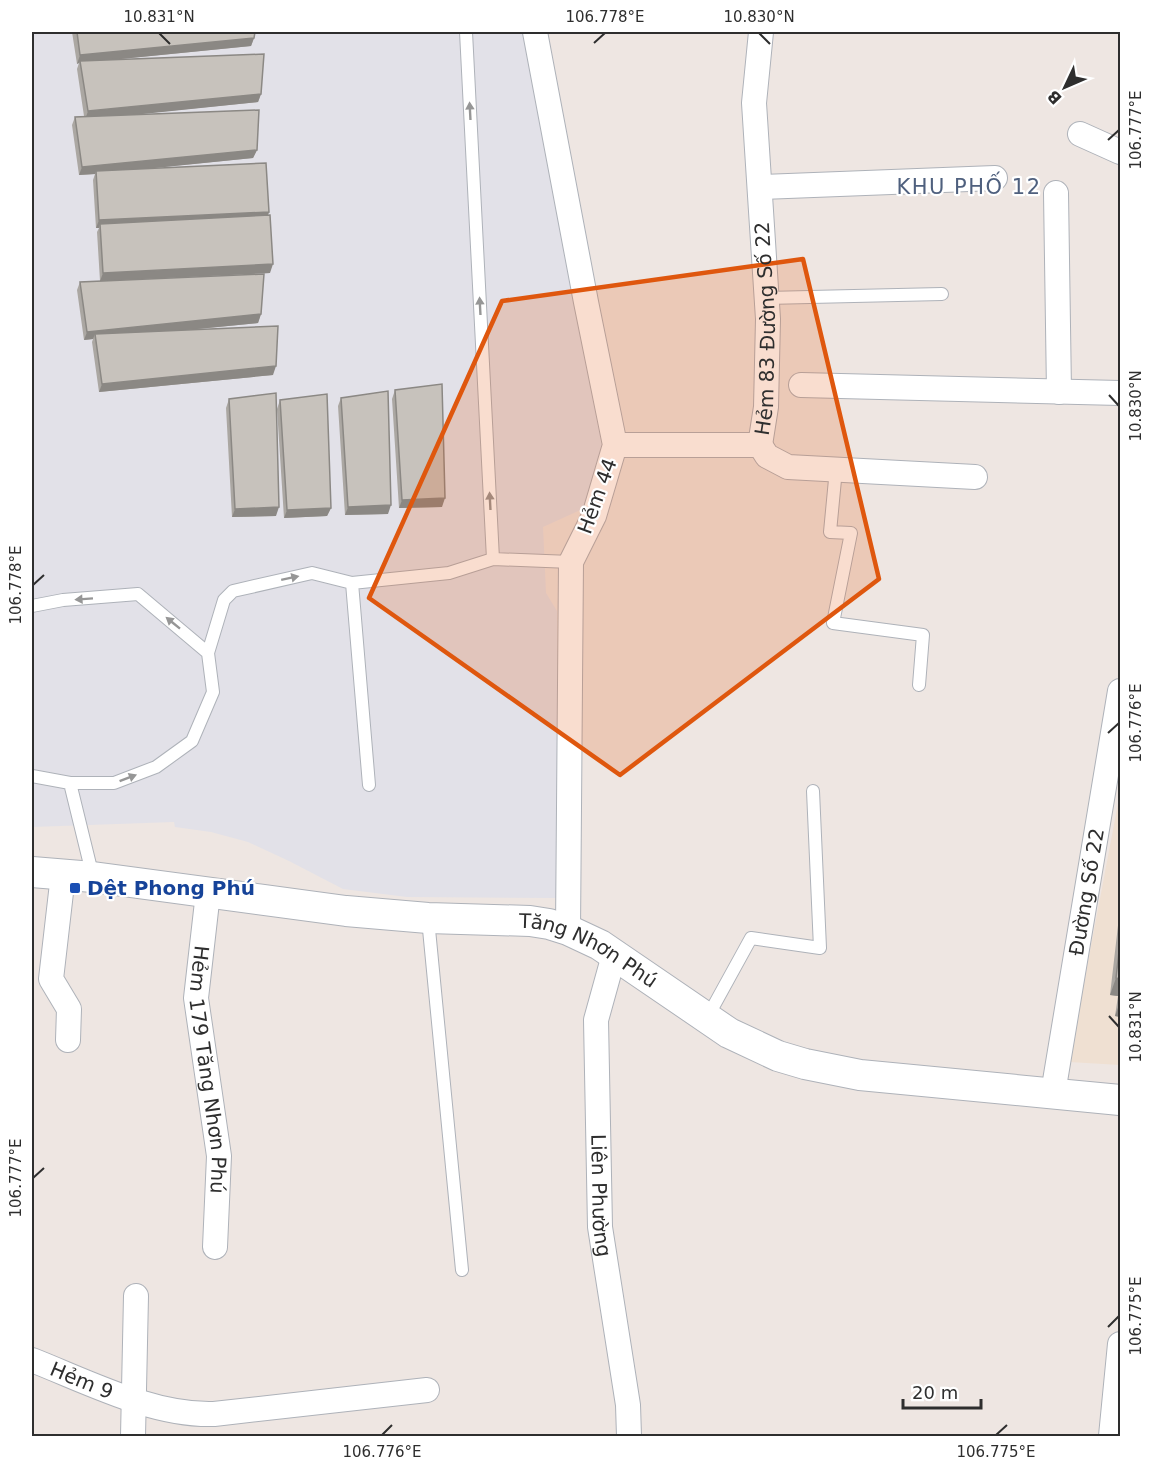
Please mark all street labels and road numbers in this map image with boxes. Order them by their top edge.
street label: Hẻm 83 Đường Số 22 [750,221,780,437]
street label: Hẻm 44 [572,455,622,537]
street label: Đường Số 22 [1064,826,1109,957]
street label: Tăng Nhơn Phú [518,909,662,993]
street label: Hẻm 179 Tăng Nhơn Phú [184,944,231,1194]
street label: Liên Phường [586,1134,617,1259]
street label: Hẻm 9 [46,1357,117,1404]

